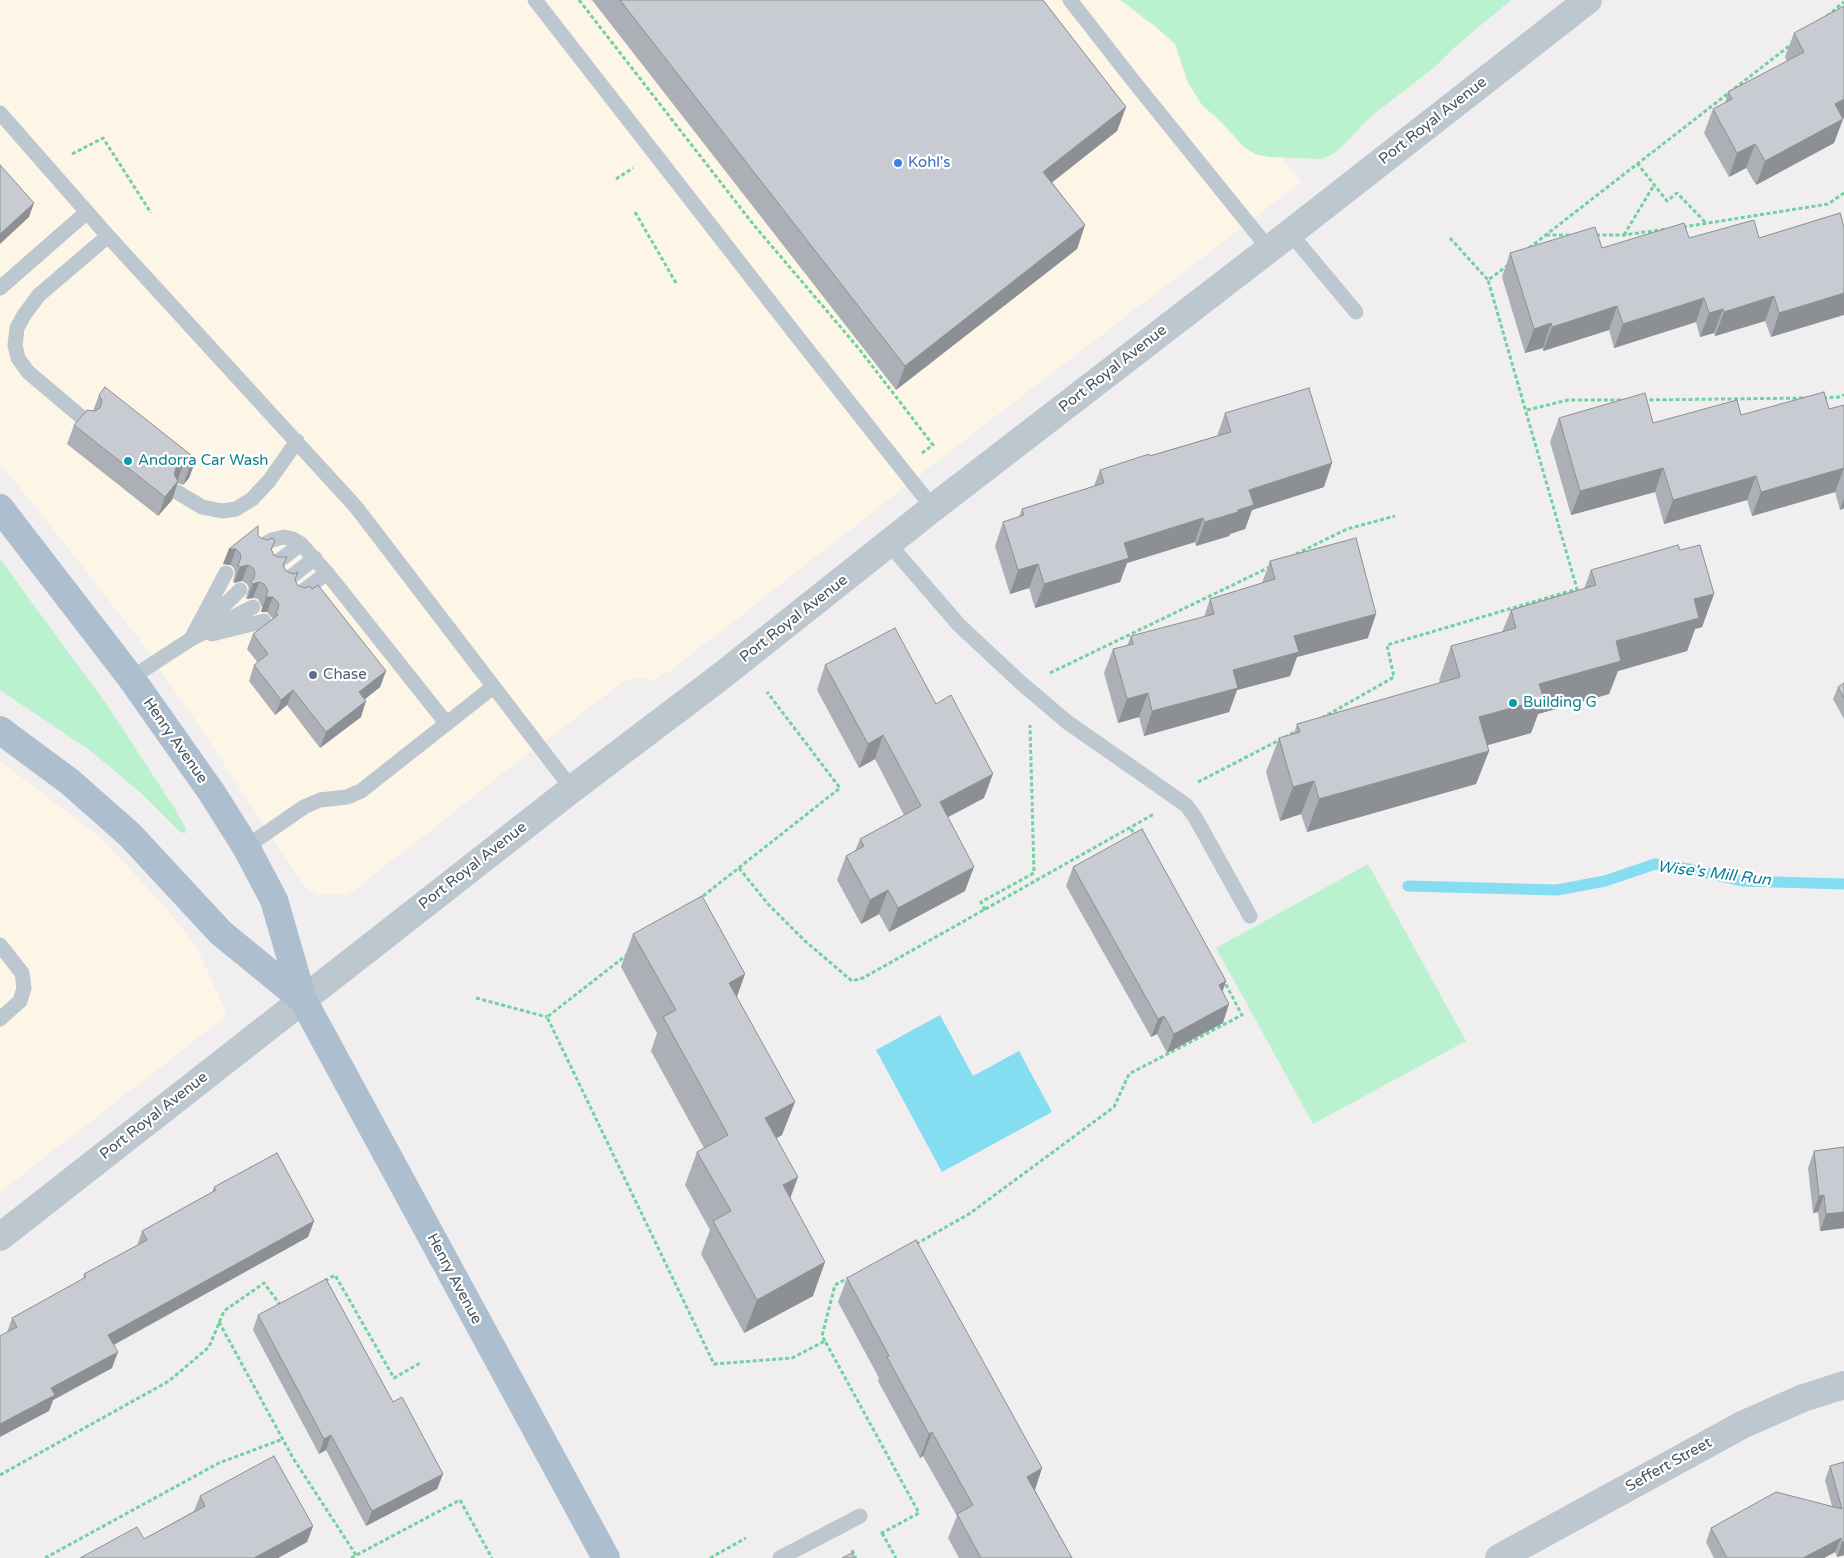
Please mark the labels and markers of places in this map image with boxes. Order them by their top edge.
place label: Kohl's [908,154,951,172]
marker: Kohl's [892,157,904,169]
place label: Andorra Car Wash [138,452,268,470]
marker: Andorra Car Wash [122,455,134,467]
place label: Chase [323,666,367,684]
marker: Chase [307,669,319,681]
place label: Building G [1523,694,1597,712]
marker: Building G [1507,697,1519,709]

